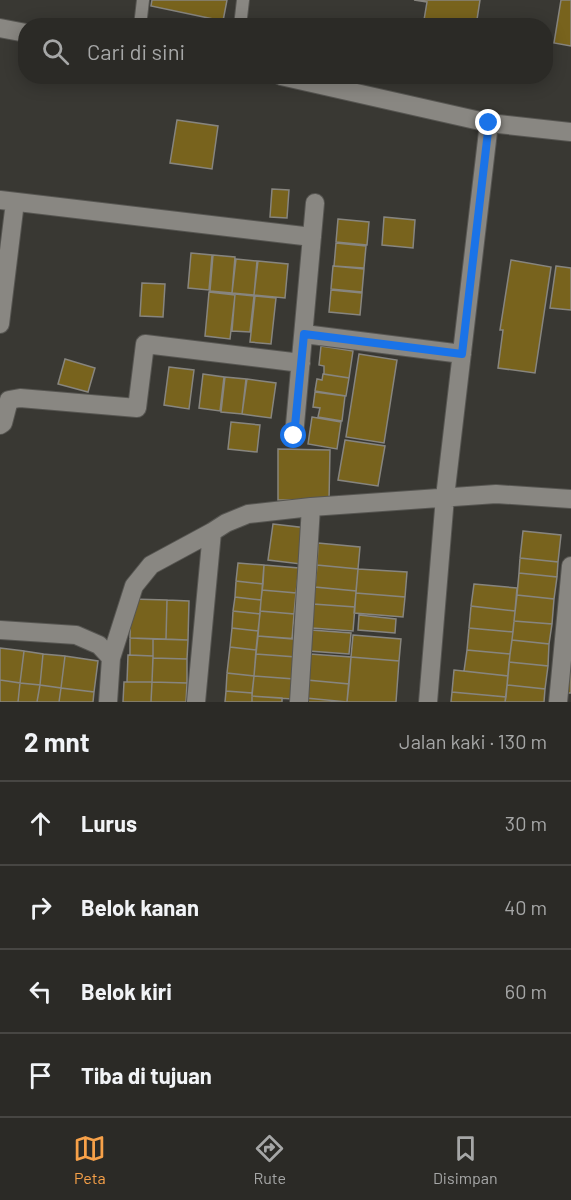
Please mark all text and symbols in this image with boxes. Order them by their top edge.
search box [18,18,553,84]
icon: search [39,35,72,68]
text: Cari di sini [87,38,185,64]
route end [475,109,501,135]
route start [280,422,306,448]
text: 2 mnt [24,726,90,757]
text: Jalan kaki · 130 m [399,729,547,753]
icon: ahead [24,807,57,840]
text: Lurus [81,810,137,836]
text: 30 m [505,811,547,835]
icon: right [24,891,57,924]
text: Belok kanan [81,894,199,920]
text: 40 m [504,895,547,919]
icon: left [24,975,57,1008]
text: Belok kiri [81,978,172,1004]
text: 60 m [505,979,547,1003]
icon: arrive [24,1059,57,1092]
text: Tiba di tujuan [81,1062,212,1088]
tab: Peta [73,1132,106,1187]
tab: Rute [253,1132,286,1187]
tab: Disimpan [433,1132,498,1187]

